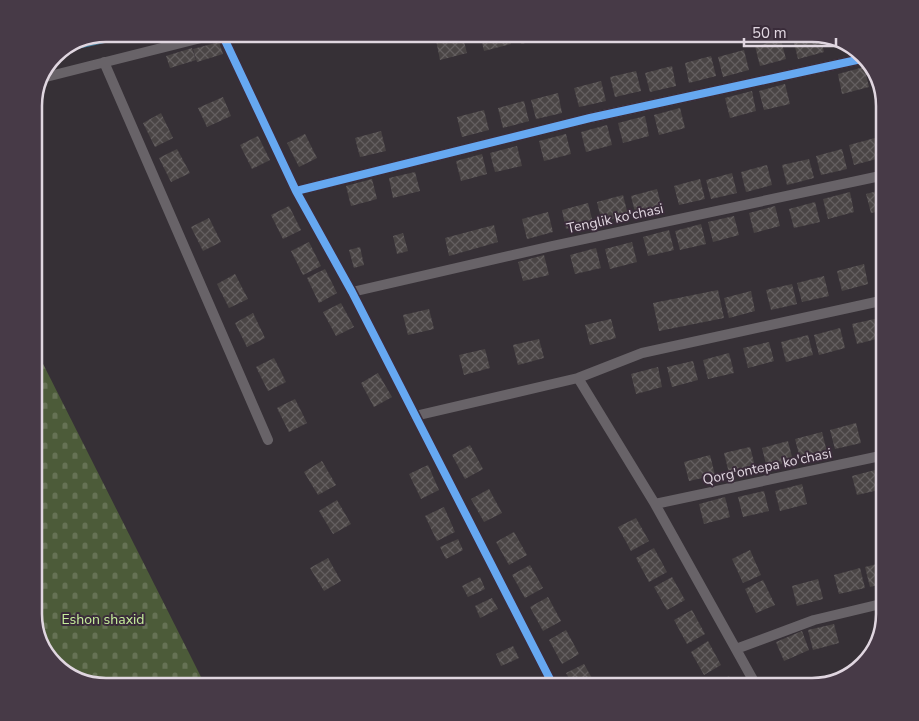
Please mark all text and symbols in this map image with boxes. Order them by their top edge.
scale bar [744,15,836,47]
text: 50 m [752,23,787,43]
street label: Tenglik ko'chasi [565,199,665,238]
street label: Qorg'ontepa ko'chasi [701,444,833,489]
park label: Eshon shaxid [62,610,144,629]

